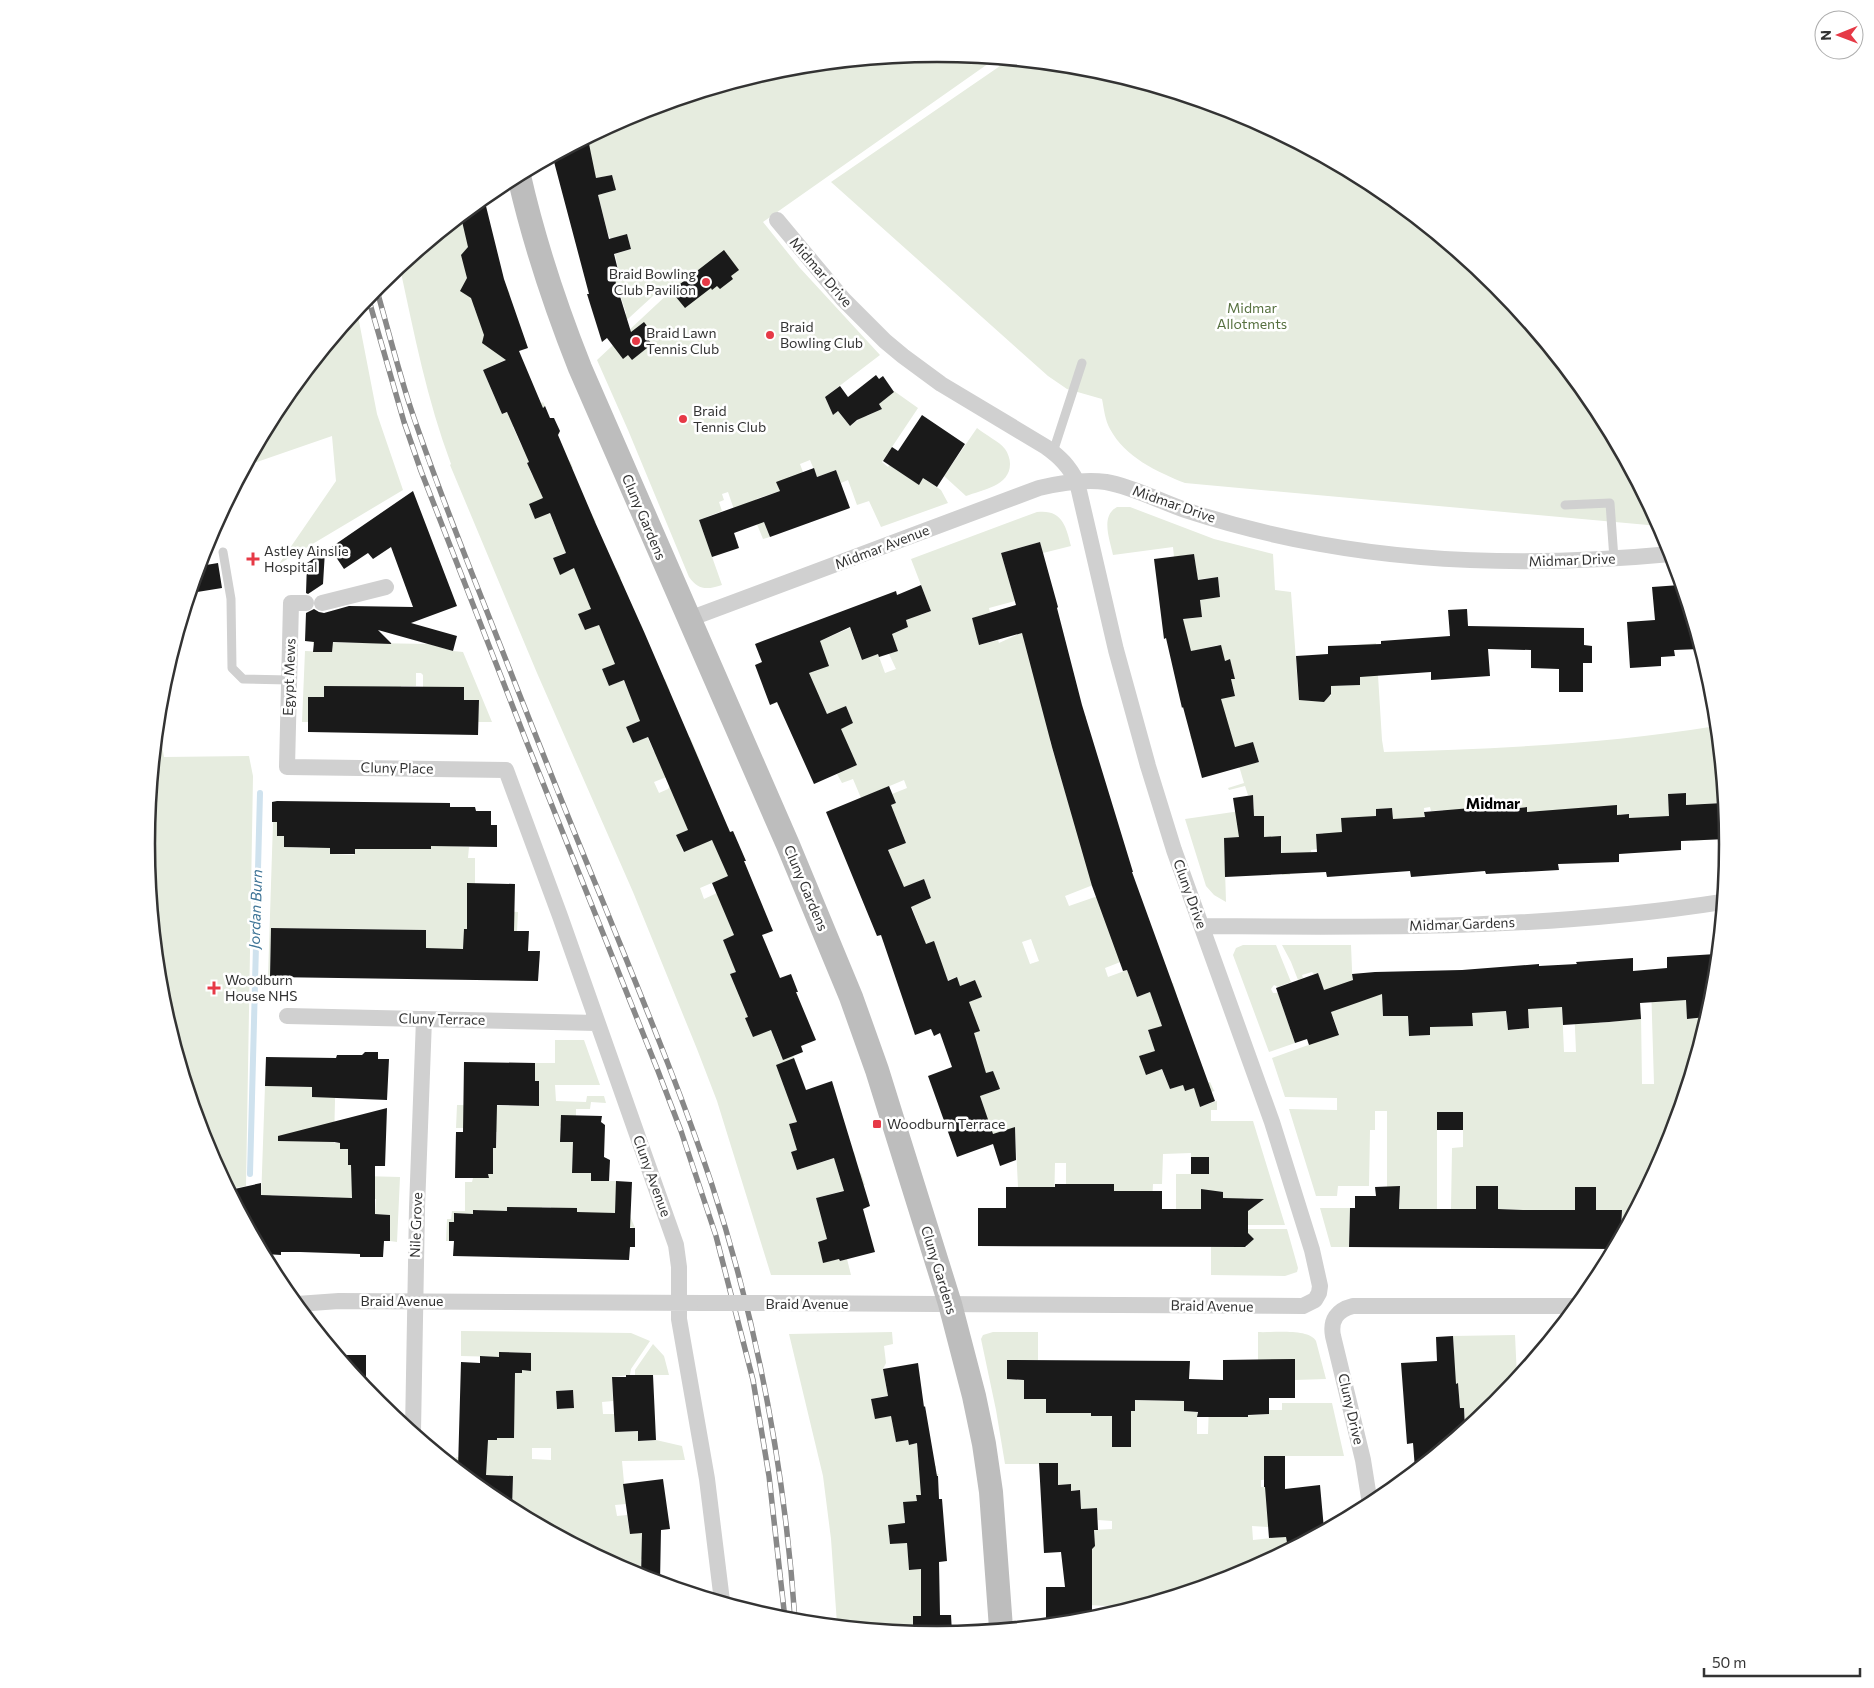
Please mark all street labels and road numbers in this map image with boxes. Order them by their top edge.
street label: Midmar Drive [787,233,856,310]
street label: Cluny Gardens [619,471,670,562]
street label: Midmar Drive [1130,481,1218,526]
street label: Midmar Avenue [832,521,931,572]
street label: Midmar Drive [1528,549,1616,570]
street label: Egypt Mews [279,638,298,716]
street label: Cluny Place [360,758,434,777]
street label: Cluny Gardens [781,842,832,933]
street label: Cluny Drive [1170,857,1211,931]
street label: Midmar Gardens [1409,913,1515,934]
street label: Cluny Terrace [399,1009,486,1028]
street label: Cluny Avenue [630,1133,675,1219]
street label: Nile Grove [406,1192,425,1258]
street label: Cluny Gardens [918,1224,961,1316]
street label: Braid Avenue [361,1292,443,1309]
street label: Braid Avenue [766,1295,848,1312]
street label: Braid Avenue [1170,1296,1254,1315]
street label: Cluny Drive [1335,1372,1368,1446]

